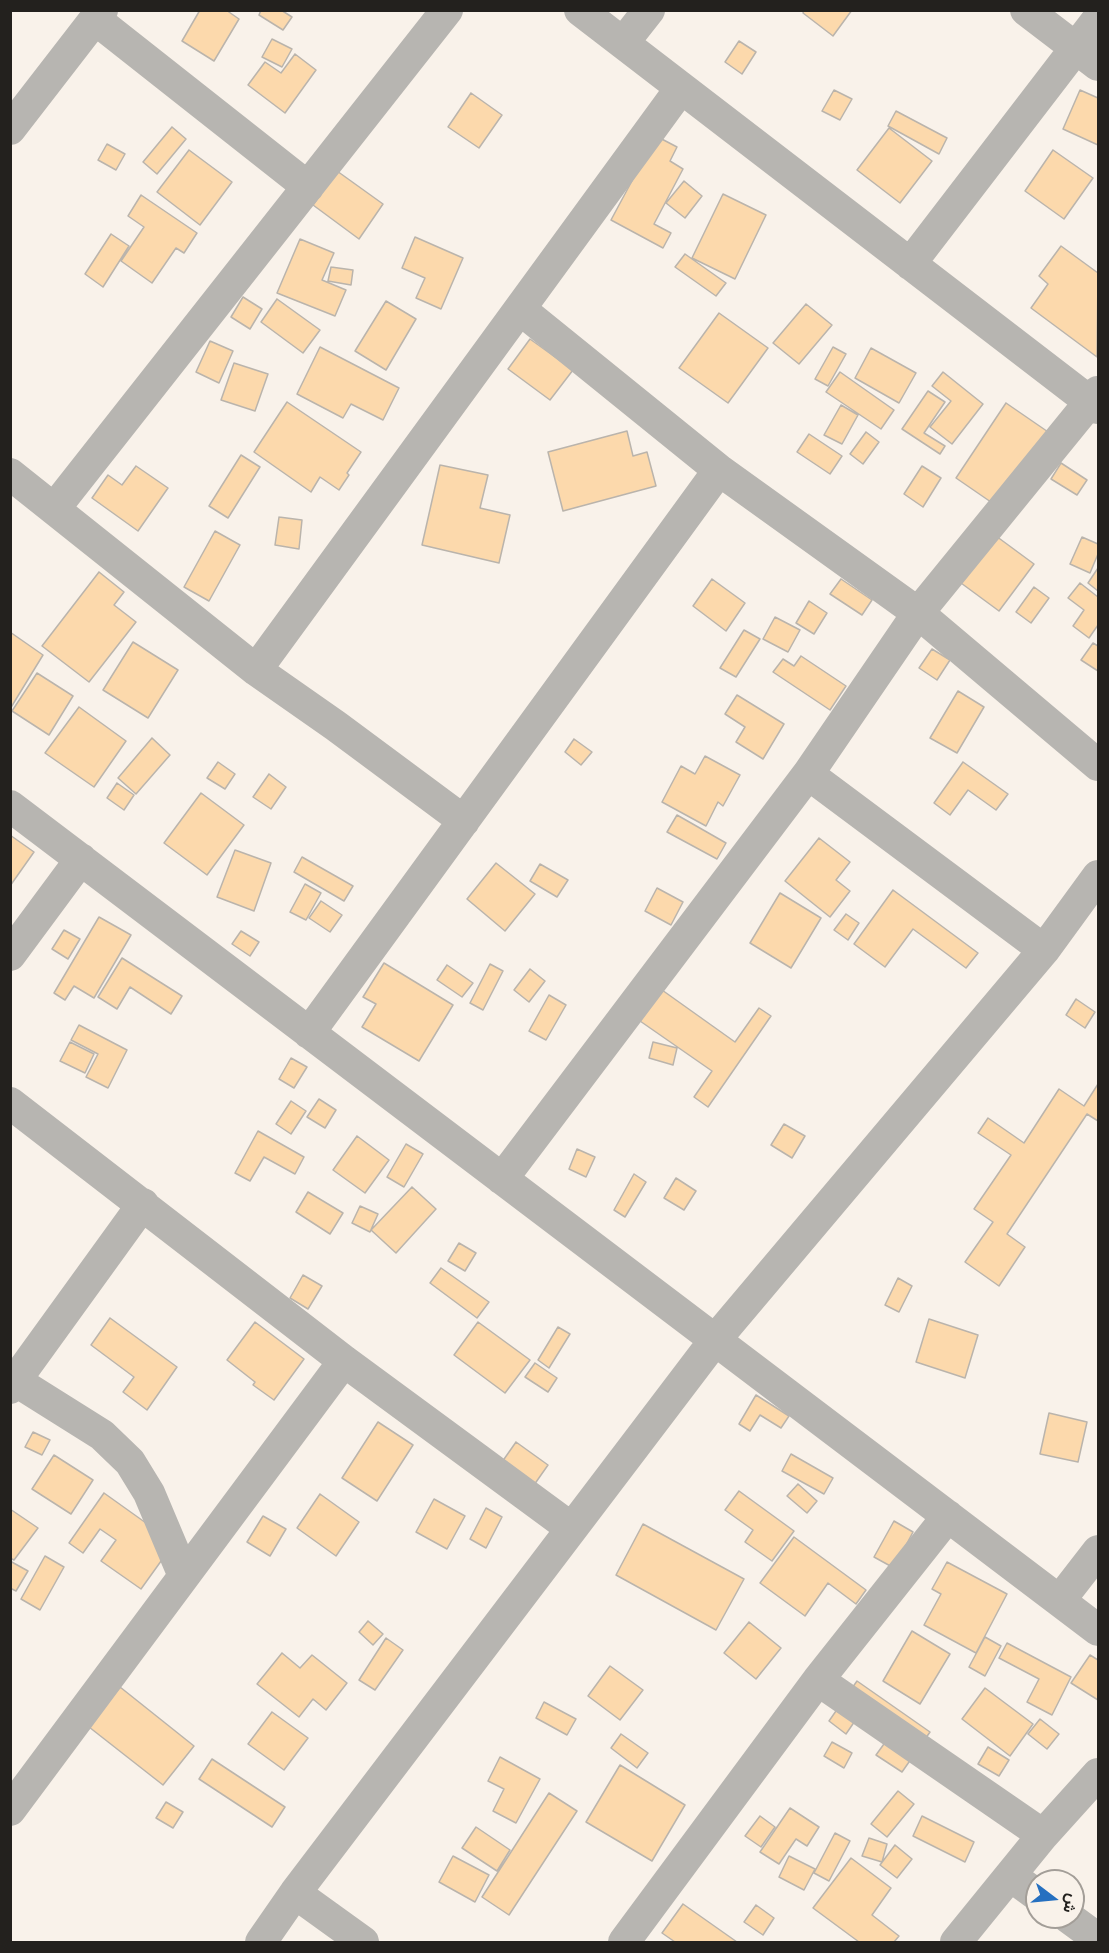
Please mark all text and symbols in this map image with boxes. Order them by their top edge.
north arrow [1025,1869,1085,1929]
text: ش [1059,1892,1083,1915]

